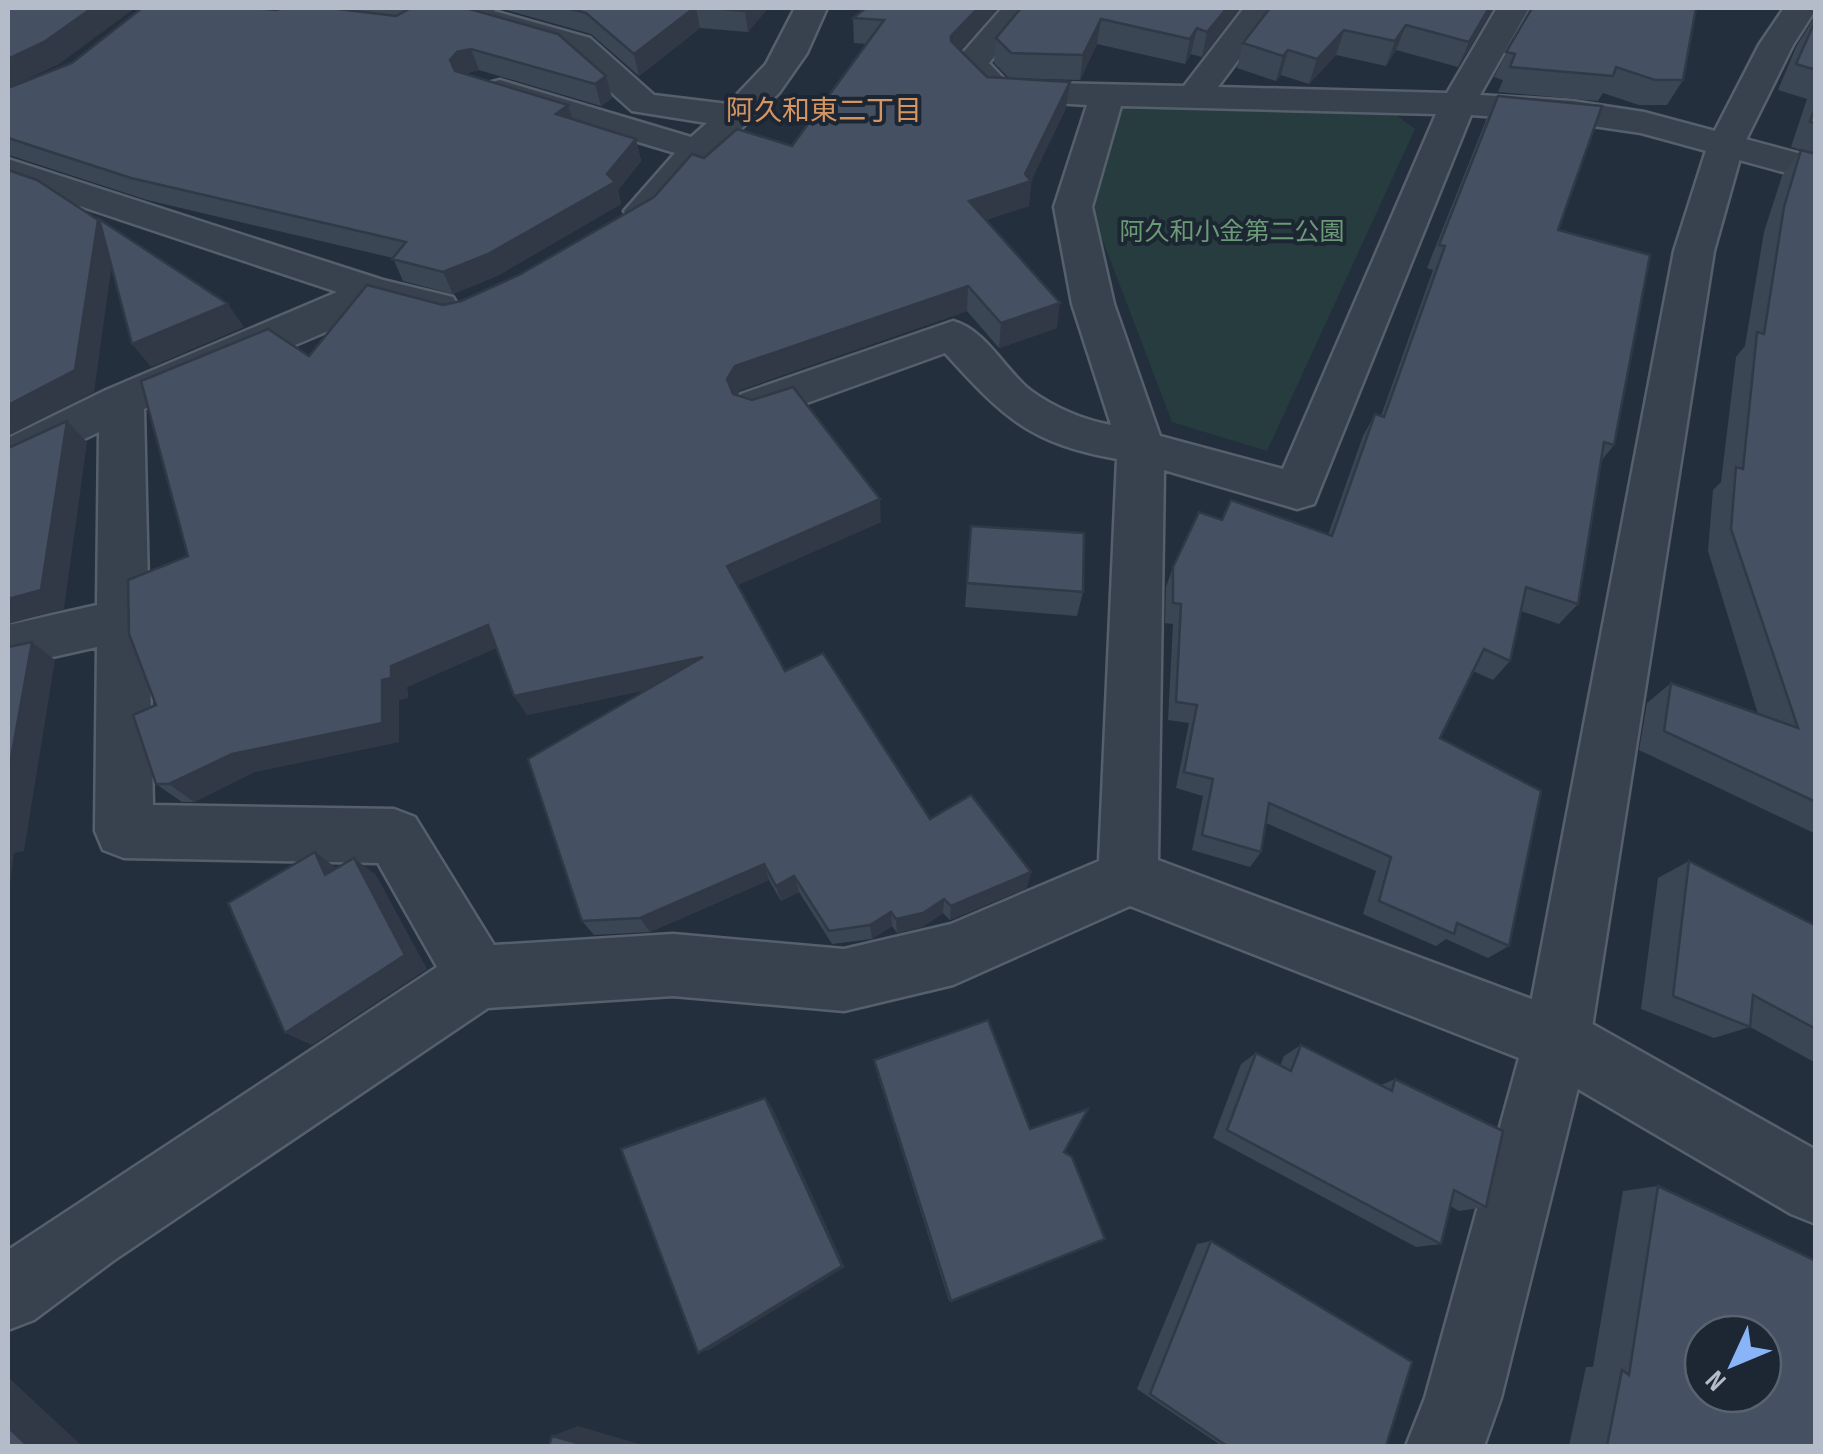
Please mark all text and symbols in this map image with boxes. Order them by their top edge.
district label: 阿久和東二丁目 [726,95,922,128]
park label: 阿久和小金第二公園 [1119,217,1345,248]
north arrow [1683,1314,1783,1414]
text: N [1699,1363,1733,1397]

